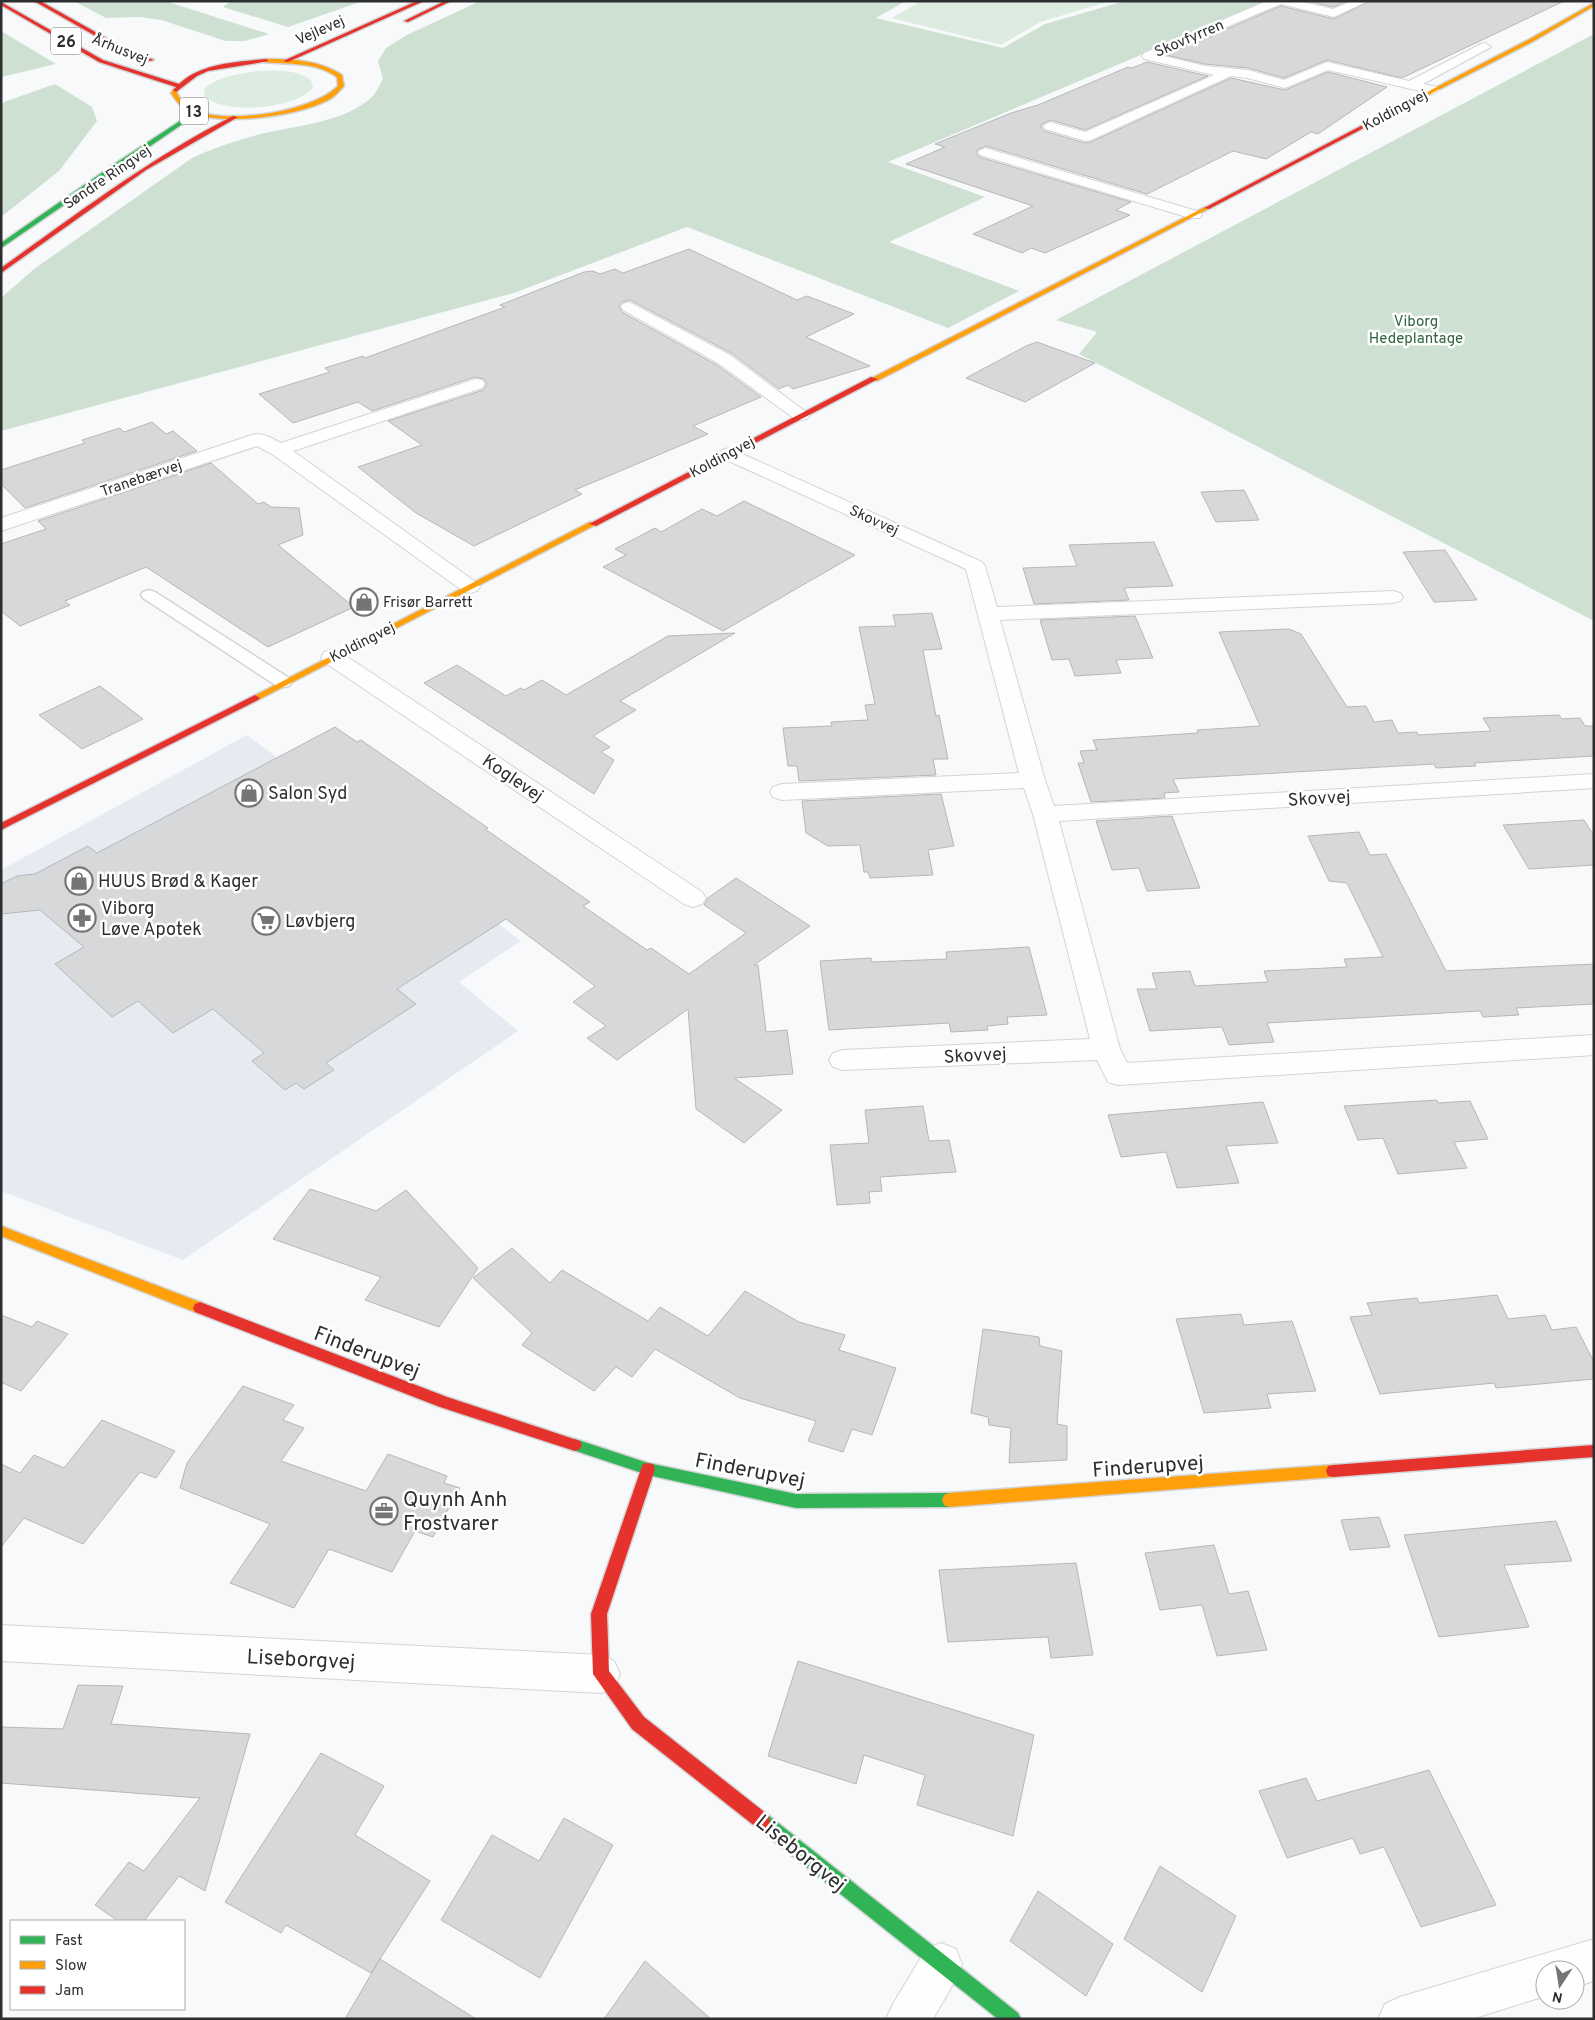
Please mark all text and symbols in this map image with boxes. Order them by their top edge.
street label: Vejlevej [293,12,348,51]
street label: Skovfyrren [1152,16,1227,63]
road number: 26 [51,27,81,54]
street label: Århusvej [88,31,150,70]
street label: Koldingvej [1360,86,1431,136]
road number: 13 [180,98,208,124]
street label: Søndre Ringvej [60,142,155,215]
park label: Viborg Hedeplantage [1369,313,1463,349]
street label: Koldingvej [687,433,758,483]
street label: Tranebærvej [98,457,185,502]
street label: Skovvej [846,502,901,541]
shop icon: Frisør Barrett [349,587,379,617]
place label: Frisør Barrett [383,594,473,613]
street label: Koldingvej [327,619,399,668]
street label: Koglevej [477,750,547,808]
shop icon: Salon Syd [234,778,264,808]
place label: Salon Syd [268,783,347,806]
street label: Skovvej [1287,786,1351,813]
shop icon: HUUS Brød & Kager [64,866,94,896]
place label: HUUS Brød & Kager [98,871,258,894]
place label: Viborg Løve Apotek [101,898,202,942]
pharmacy icon: Viborg Løve Apotek [67,903,97,933]
supermarket icon: Løvbjerg [251,906,281,936]
place label: Løvbjerg [285,911,355,934]
street label: Skovvej [943,1043,1007,1070]
street label: Finderupvej [310,1321,423,1386]
street label: Finderupvej [692,1448,807,1495]
street label: Finderupvej [1092,1450,1205,1485]
place label: Quynh Anh Frostvarer [403,1487,507,1538]
office icon: Quynh Anh Frostvarer [369,1496,399,1526]
street label: Liseborgvej [246,1644,356,1677]
street label: Liseborgvej [749,1809,851,1899]
legend [10,1920,185,2010]
text: Fast [55,1932,83,1951]
text: Slow [55,1957,87,1976]
north arrow [1535,1960,1585,2010]
text: Jam [55,1982,84,2001]
text: N [1551,1987,1564,2006]

